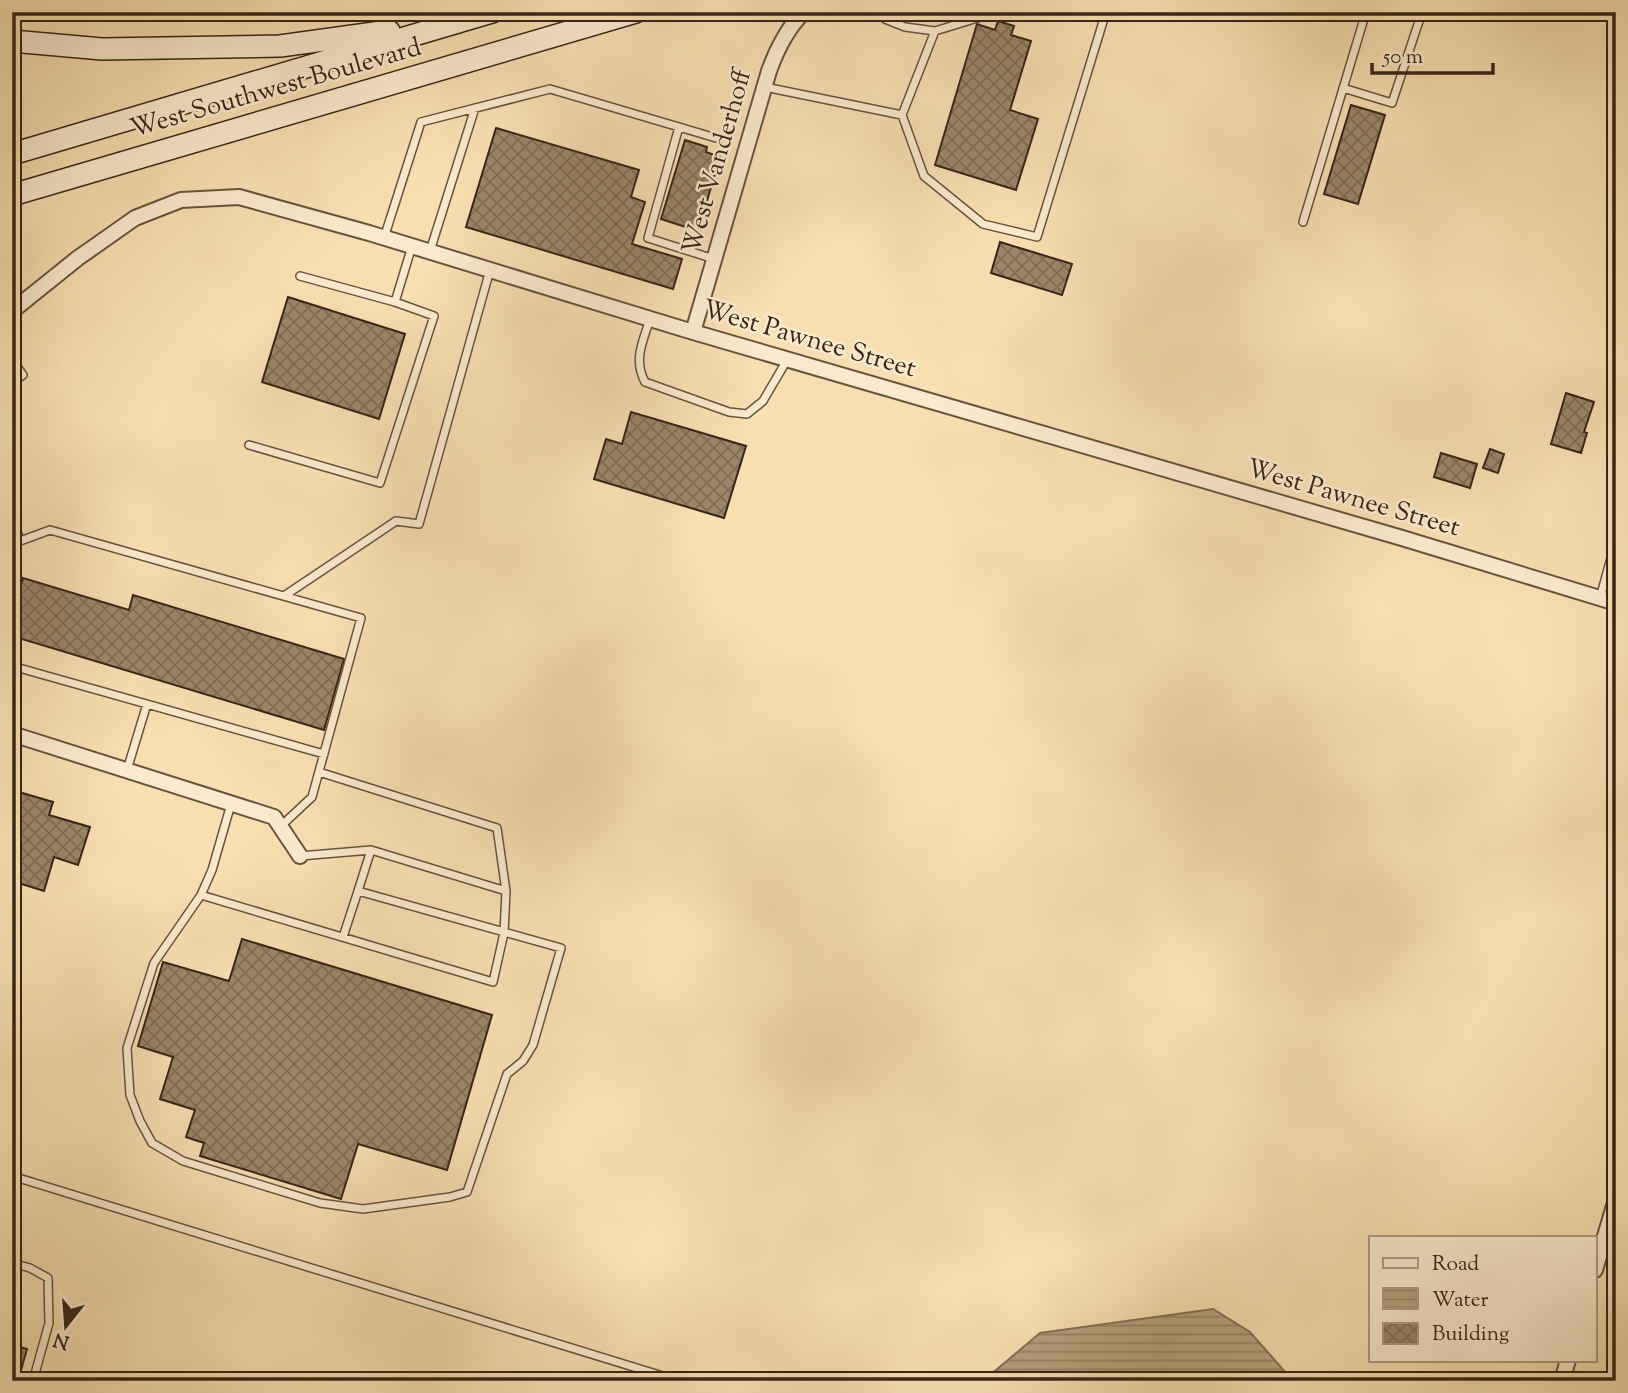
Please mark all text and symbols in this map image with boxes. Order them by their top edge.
street label: West Southwest Boulevard [126,30,426,148]
scale bar [1372,32,1493,76]
text: 50 m [1382,43,1423,73]
street label: West Vanderhoff [674,64,762,259]
street label: West Pawnee Street [698,292,920,388]
street label: West Pawnee Street [1242,451,1464,547]
legend [1369,1236,1596,1362]
text: Road [1432,1250,1479,1280]
text: Water [1432,1286,1489,1316]
north arrow [32,1292,102,1362]
text: Building [1432,1320,1509,1350]
text: N [51,1325,73,1355]

